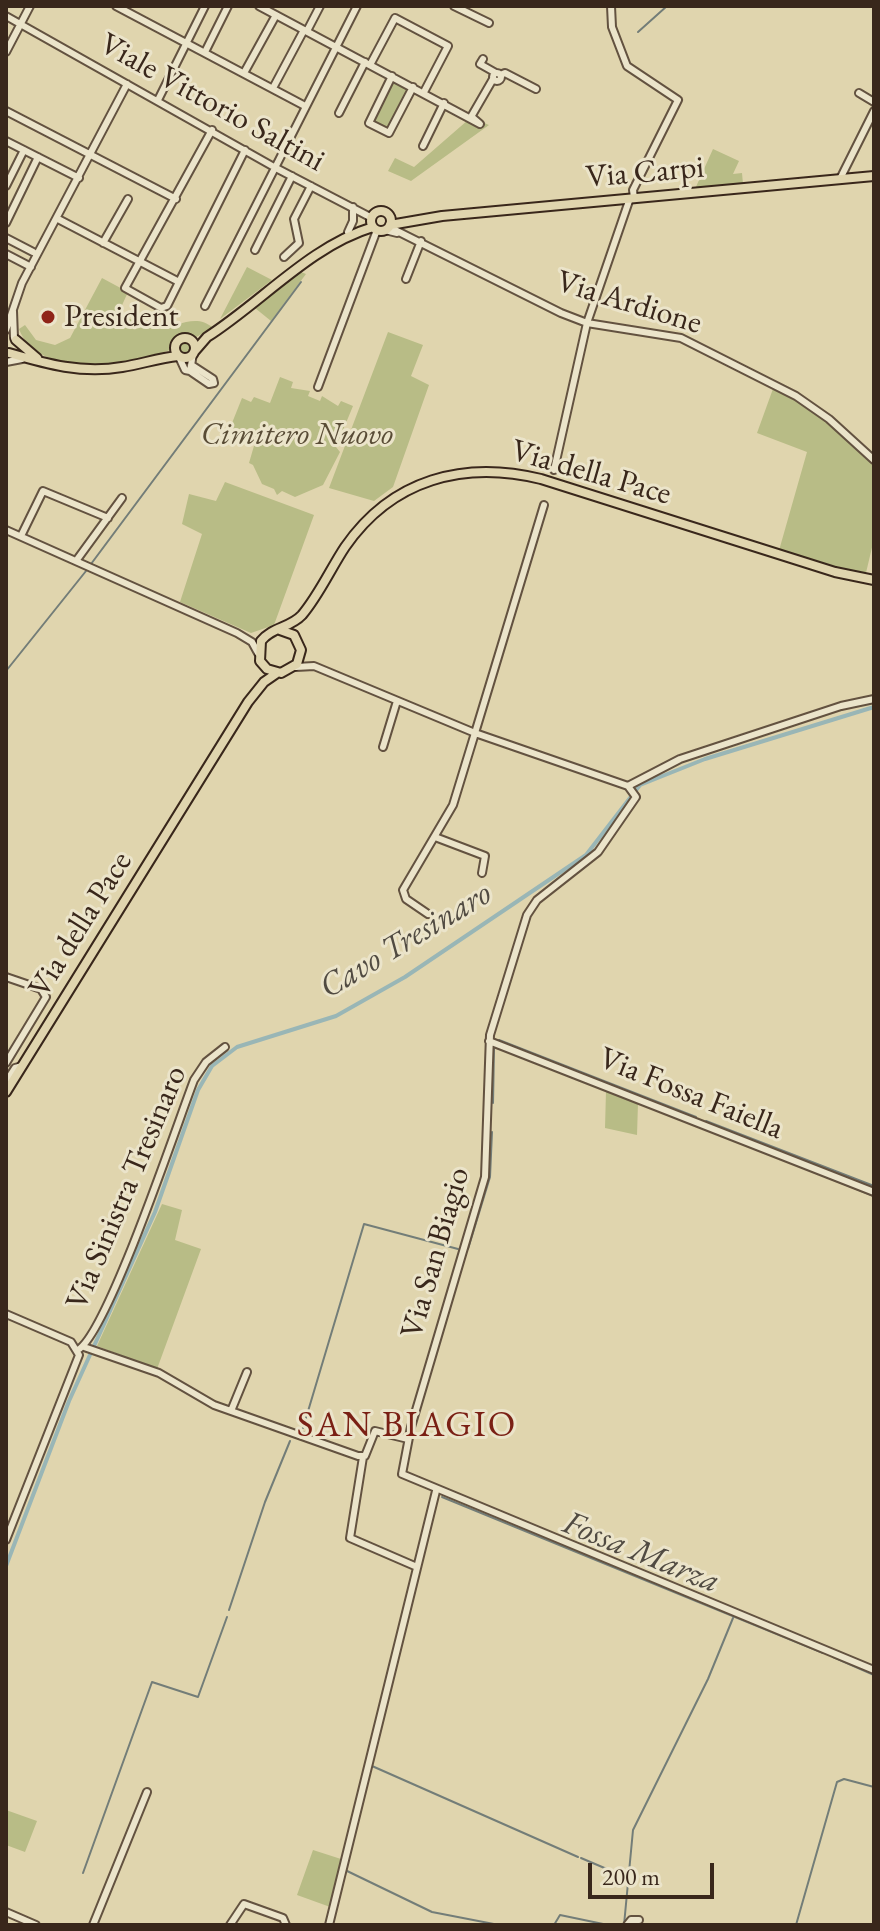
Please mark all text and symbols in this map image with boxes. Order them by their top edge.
street label: Viale Vittorio Saltini [93,25,331,181]
street label: Via Carpi [584,149,706,197]
street label: Via Ardione [552,263,706,343]
place label: President [64,298,179,336]
marker: President [39,308,57,326]
park label: Cimitero Nuovo [201,416,393,454]
street label: Via della Pace [507,432,675,514]
street label: Via della Pace [21,845,141,1005]
water label: Cavo Tresinaro [313,874,499,1008]
street label: Via Fossa Faiella [593,1040,789,1148]
street label: Via Sinistra Tresinaro [58,1060,196,1316]
street label: Via San Biagio [393,1163,479,1343]
district label: SAN BIAGIO [297,1404,517,1448]
water label: Fossa Marza [557,1503,725,1603]
scale bar [592,1847,718,1897]
text: 200 m [602,1861,660,1892]

